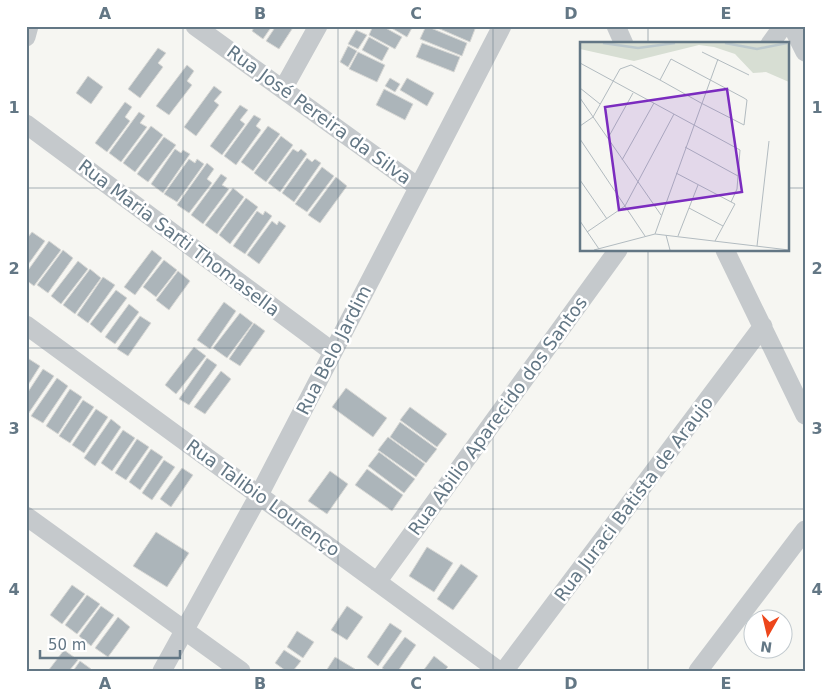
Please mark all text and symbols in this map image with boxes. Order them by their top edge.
text: A [99,4,112,23]
text: B [254,4,266,23]
text: C [410,4,422,23]
text: D [564,4,578,23]
text: E [721,4,731,23]
street label: Rua José Pereira da Silva [223,41,415,188]
inset map [580,42,788,251]
text: 1 [8,98,20,117]
text: 1 [811,98,823,117]
street label: Rua Maria Sarti Thomasella [74,155,284,320]
text: 2 [8,259,20,278]
text: 2 [811,259,823,278]
street label: Rua Belo Jardim [292,282,375,418]
street label: Rua Abilio Aparecido dos Santos [404,292,591,539]
street label: Rua Juraci Batista de Araujo [550,392,717,605]
text: 3 [8,419,20,438]
text: 3 [811,419,823,438]
street label: Rua Talibio Lourenço [182,435,344,560]
text: 4 [8,580,20,599]
text: 4 [811,580,823,599]
north arrow [744,610,794,660]
scale bar [40,627,180,659]
text: 50 m [48,636,86,654]
text: N [759,638,773,656]
text: A [99,674,112,693]
text: B [254,674,266,693]
text: C [410,674,422,693]
text: D [564,674,578,693]
text: E [721,674,731,693]

